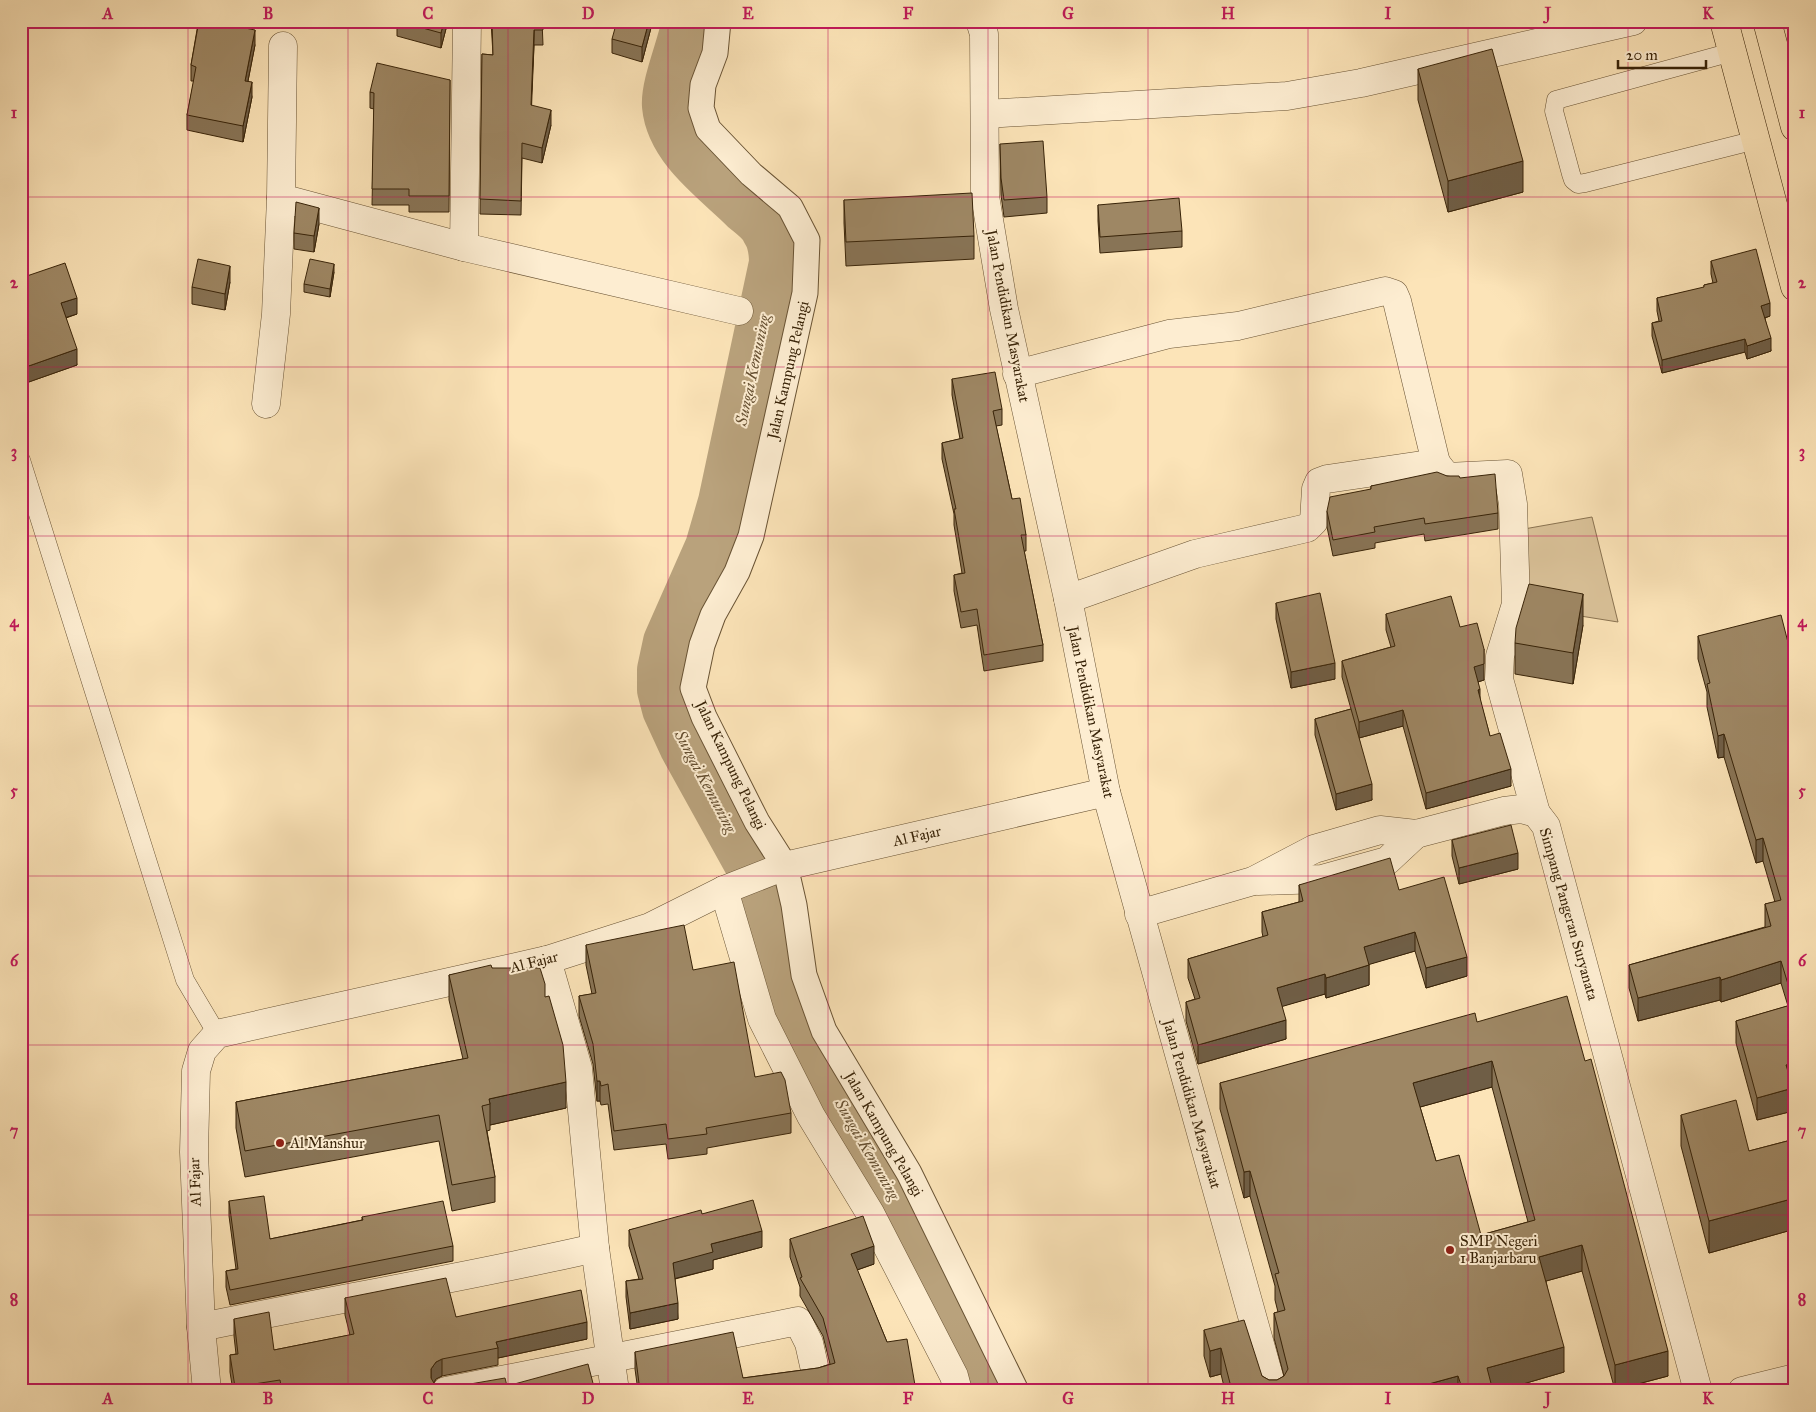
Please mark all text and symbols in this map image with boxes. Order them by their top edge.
text: A [102,4,114,23]
text: B [263,4,273,23]
text: C [423,4,434,23]
text: D [582,4,595,23]
text: E [742,4,754,23]
text: F [903,4,914,23]
text: G [1062,4,1074,23]
text: H [1221,4,1235,23]
text: I [1385,4,1392,23]
text: J [1543,4,1552,24]
text: K [1702,4,1714,23]
scale bar [1618,38,1706,70]
text: 20 m [1626,46,1658,64]
text: 1 [11,103,18,122]
text: 1 [1799,103,1806,122]
street label: Jalan Pendidikan Masyarakat [981,226,1034,405]
text: 2 [10,273,19,292]
text: 2 [1798,273,1807,292]
street label: Jalan Kampung Pelangi [763,299,814,443]
water label: Sungai Kemuning [731,312,774,428]
text: 3 [11,442,17,462]
text: 3 [1799,442,1805,462]
text: 4 [10,612,20,632]
text: 4 [1798,612,1808,632]
street label: Jalan Pendidikan Masyarakat [1063,622,1118,801]
street label: Jalan Kampung Pelangi [690,696,770,833]
water label: Sungai Kemuning [670,726,741,836]
text: 5 [10,781,18,800]
text: 5 [1798,781,1806,800]
street label: Al Fajar [890,822,943,850]
street label: Simpang Pangeran Suryanata [1536,826,1602,1003]
street label: Al Fajar [507,947,560,977]
text: 6 [10,951,19,970]
text: 6 [1798,951,1807,970]
street label: Jalan Pendidikan Masyarakat [1158,1015,1225,1192]
street label: Jalan Kampung Pelangi [839,1067,927,1200]
water label: Sungai Kemuning [831,1095,905,1204]
text: 7 [10,1121,19,1140]
text: 7 [1798,1121,1807,1140]
place label: Al Manshur [289,1134,365,1152]
marker: Al Manshur [274,1137,286,1149]
street label: Al Fajar [185,1157,205,1208]
place label: SMP Negeri 1 Banjarbaru [1460,1232,1538,1267]
marker: SMP Negeri 1 Banjarbaru [1444,1244,1456,1256]
text: 8 [10,1290,18,1309]
text: 8 [1798,1290,1806,1309]
text: A [102,1389,114,1408]
text: B [263,1389,273,1408]
text: C [423,1389,434,1408]
text: D [582,1389,595,1408]
text: E [742,1389,754,1408]
text: F [903,1389,914,1408]
text: G [1062,1389,1074,1408]
text: H [1221,1389,1235,1408]
text: I [1385,1389,1392,1408]
text: J [1543,1389,1552,1409]
text: K [1702,1389,1714,1408]

